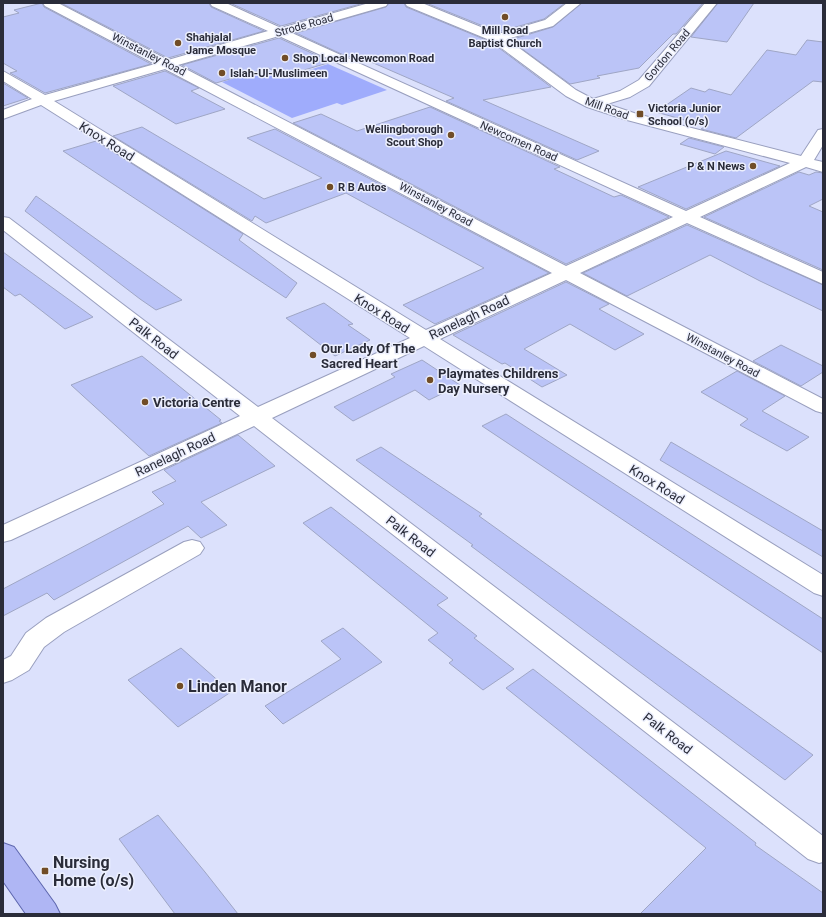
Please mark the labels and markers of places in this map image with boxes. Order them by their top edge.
marker: Mill Road Baptist Church [500,12,510,22]
place label: Mill Road Baptist Church [468,24,542,50]
place label: Shahjalal Jame Mosque [186,31,256,57]
marker: Shahjalal Jame Mosque [173,38,183,48]
place label: Shop Local Newcomon Road [293,52,434,65]
marker: Shop Local Newcomon Road [280,53,290,63]
place label: Islah-Ul-Muslimeen [230,67,328,80]
marker: Islah-Ul-Muslimeen [217,68,227,78]
place label: Victoria Junior School (o/s) [648,102,721,128]
marker: Victoria Junior School (o/s) [635,109,645,119]
place label: Wellingborough Scout Shop [365,123,443,149]
marker: Wellingborough Scout Shop [446,130,456,140]
place label: P & N News [687,160,745,173]
marker: P & N News [748,161,758,171]
place label: R B Autos [338,181,387,194]
marker: R B Autos [325,182,335,192]
place label: Our Lady Of The Sacred Heart [321,341,415,371]
marker: Our Lady Of The Sacred Heart [308,350,318,360]
place label: Playmates Childrens Day Nursery [438,366,559,396]
marker: Playmates Childrens Day Nursery [425,375,435,385]
place label: Victoria Centre [153,395,241,410]
marker: Victoria Centre [140,397,150,407]
place label: Linden Manor [188,677,287,696]
marker: Linden Manor [175,681,185,691]
place label: Nursing Home (o/s) [53,853,134,890]
marker: Nursing Home (o/s) [40,866,50,876]

